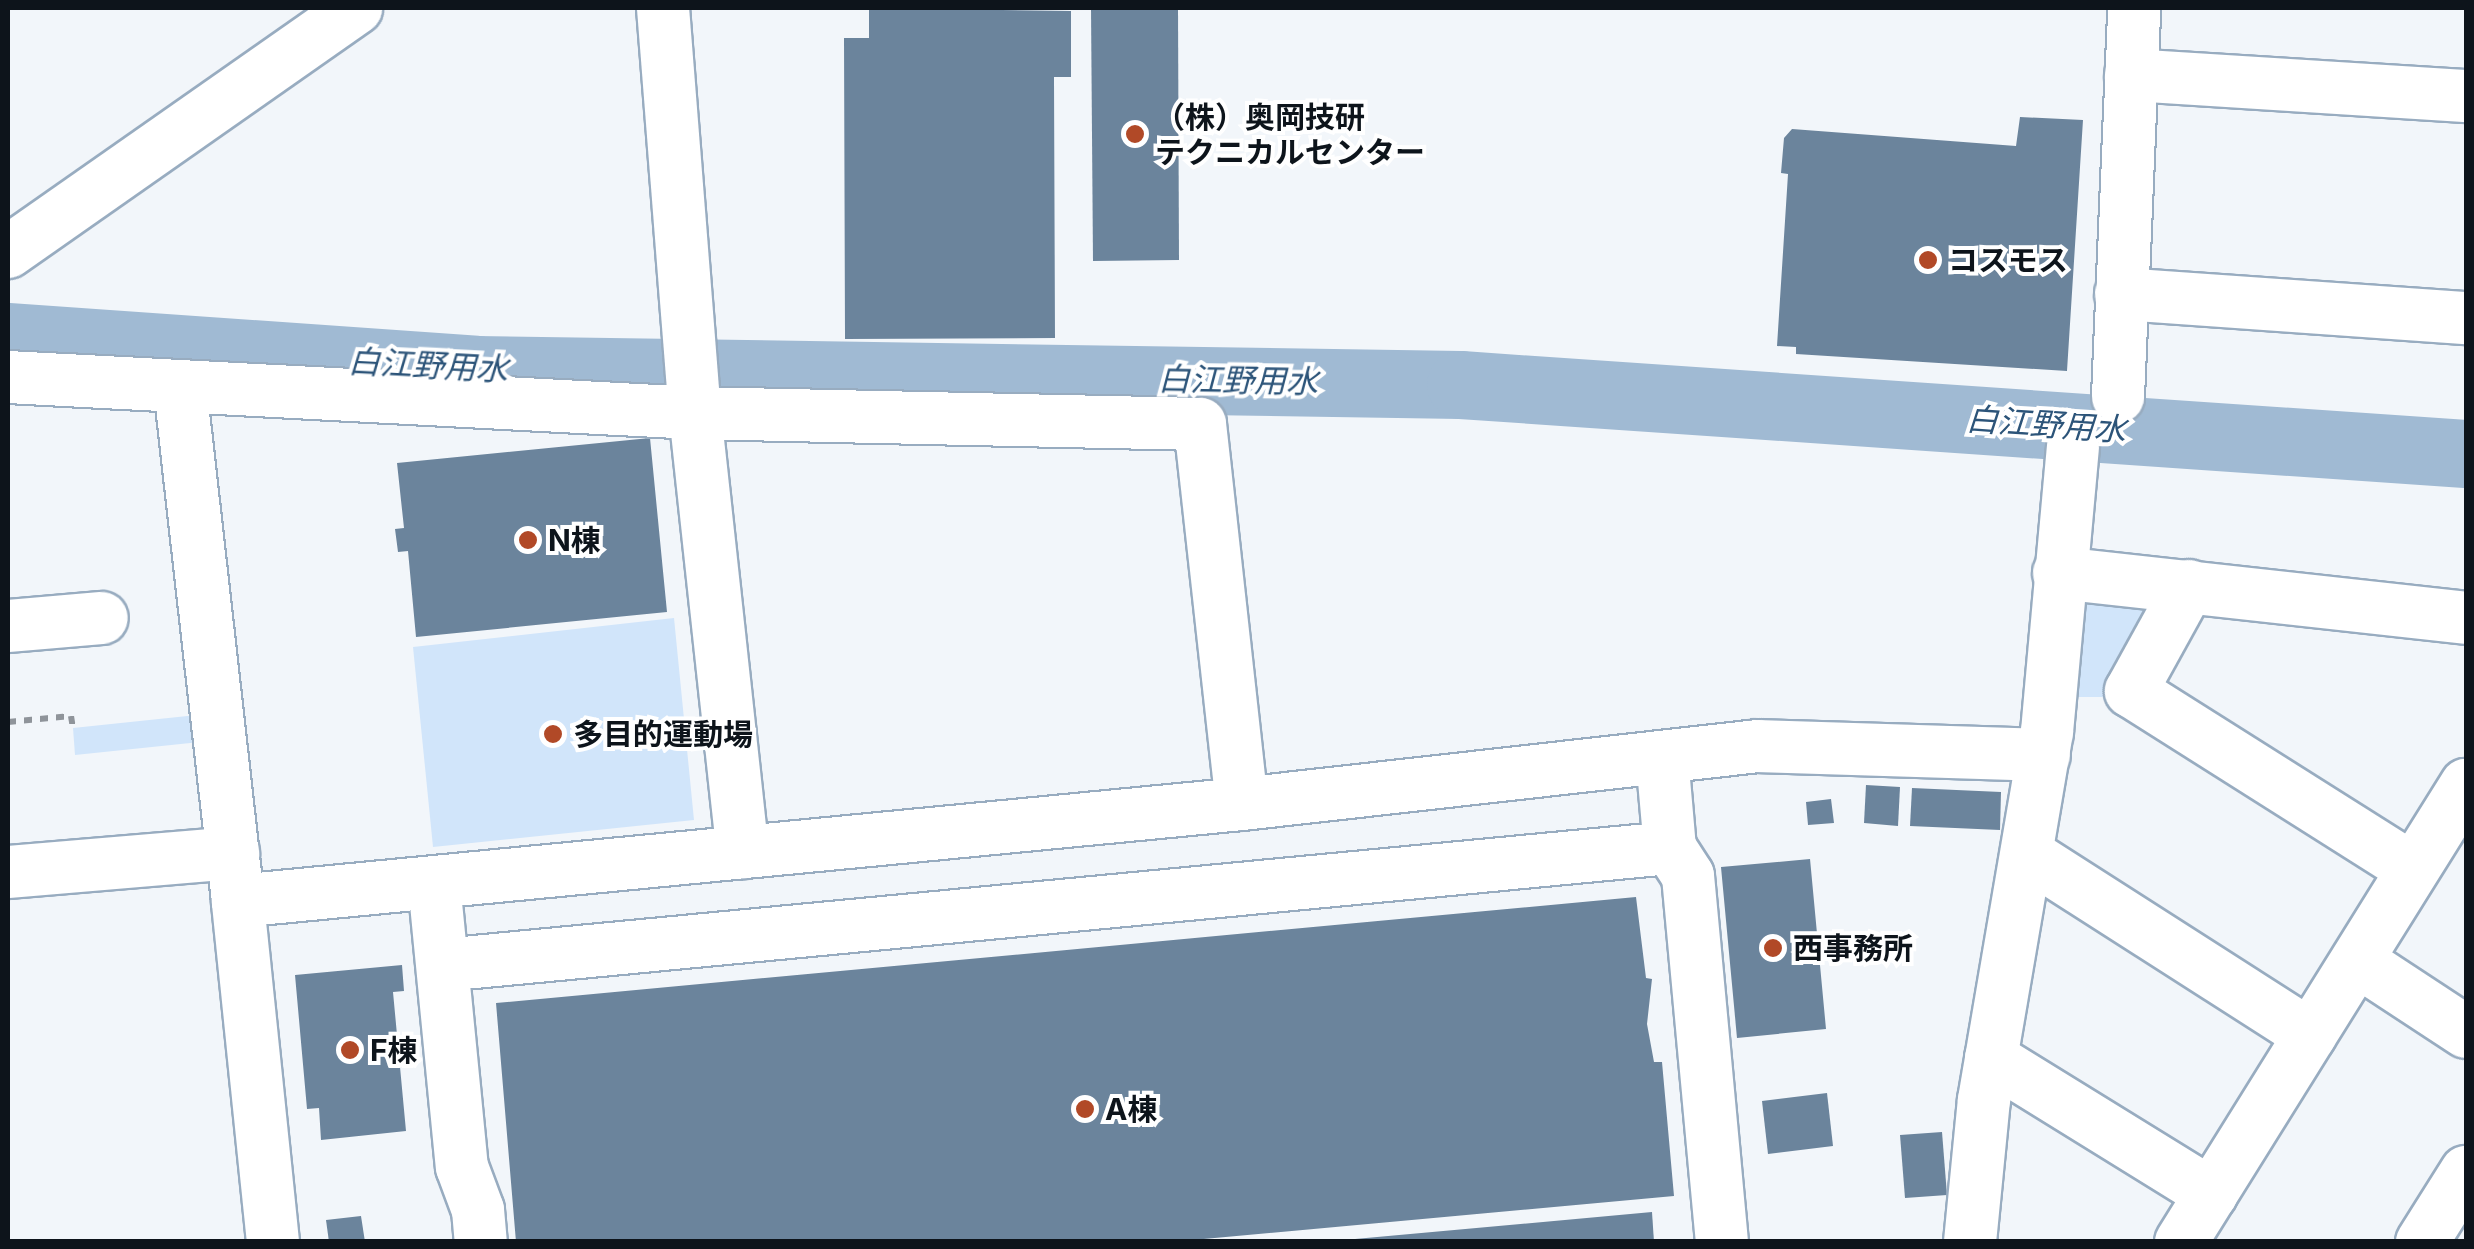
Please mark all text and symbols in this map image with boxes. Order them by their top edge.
place label: （株）奥岡技研 テクニカルセンター [1155,99,1425,170]
marker: （株）奥岡技研 テクニカルセンター [1124,123,1146,145]
place label: コスモス [1948,242,2068,278]
marker: コスモス [1917,249,1939,271]
water label: 白江野用水 [347,343,509,389]
water label: 白江野用水 [1158,360,1318,402]
water label: 白江野用水 [1965,400,2127,450]
place label: N棟 [548,522,601,558]
marker: N棟 [517,529,539,551]
place label: 多目的運動場 [573,716,753,752]
marker: 多目的運動場 [542,723,564,745]
place label: 西事務所 [1793,930,1913,966]
marker: 西事務所 [1762,937,1784,959]
place label: F棟 [370,1032,418,1068]
marker: F棟 [339,1039,361,1061]
place label: A棟 [1105,1091,1157,1127]
marker: A棟 [1074,1098,1096,1120]

